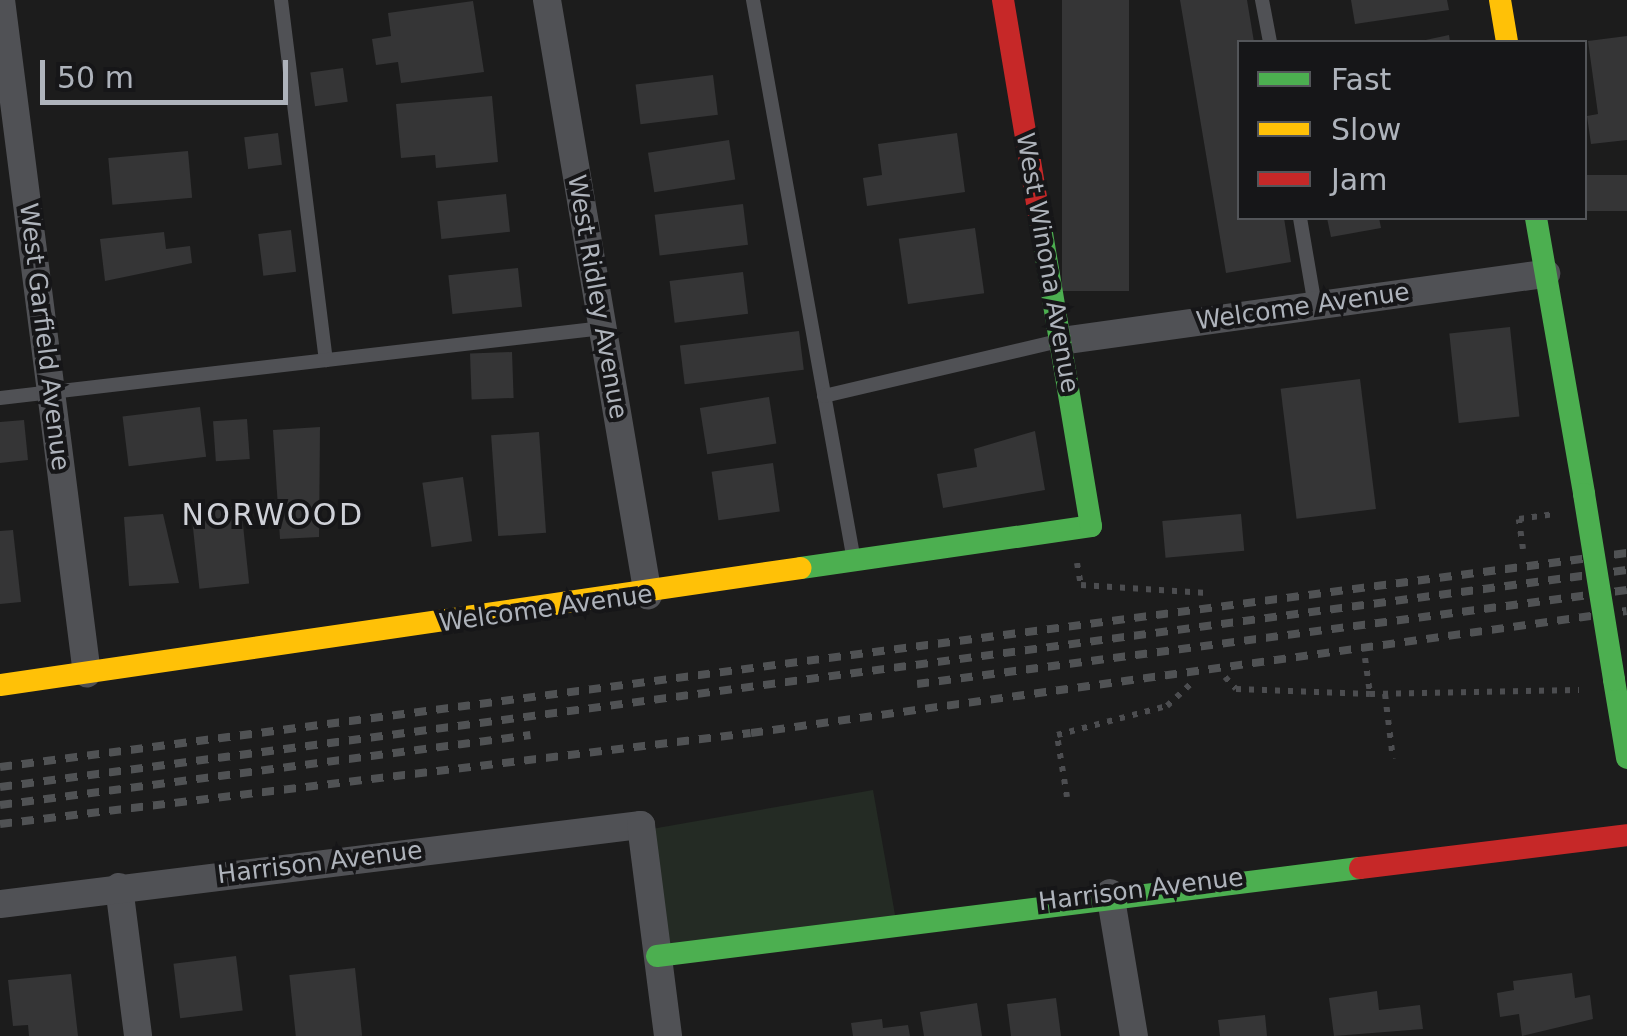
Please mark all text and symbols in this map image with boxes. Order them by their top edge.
scale bar [45,40,292,102]
legend [1237,40,1587,220]
text: 50 m [57,60,134,95]
text: Fast [1331,62,1391,97]
text: Slow [1331,112,1401,147]
street label: West Winona Avenue [1009,131,1085,395]
text: Jam [1331,162,1387,197]
street label: West Ridley Avenue [561,173,633,421]
street label: West Garfield Avenue [13,202,75,472]
street label: Welcome Avenue [1194,277,1412,337]
district label: NORWOOD [181,497,365,533]
street label: Welcome Avenue [437,579,655,639]
street label: Harrison Avenue [216,836,424,890]
street label: Harrison Avenue [1037,863,1245,917]

